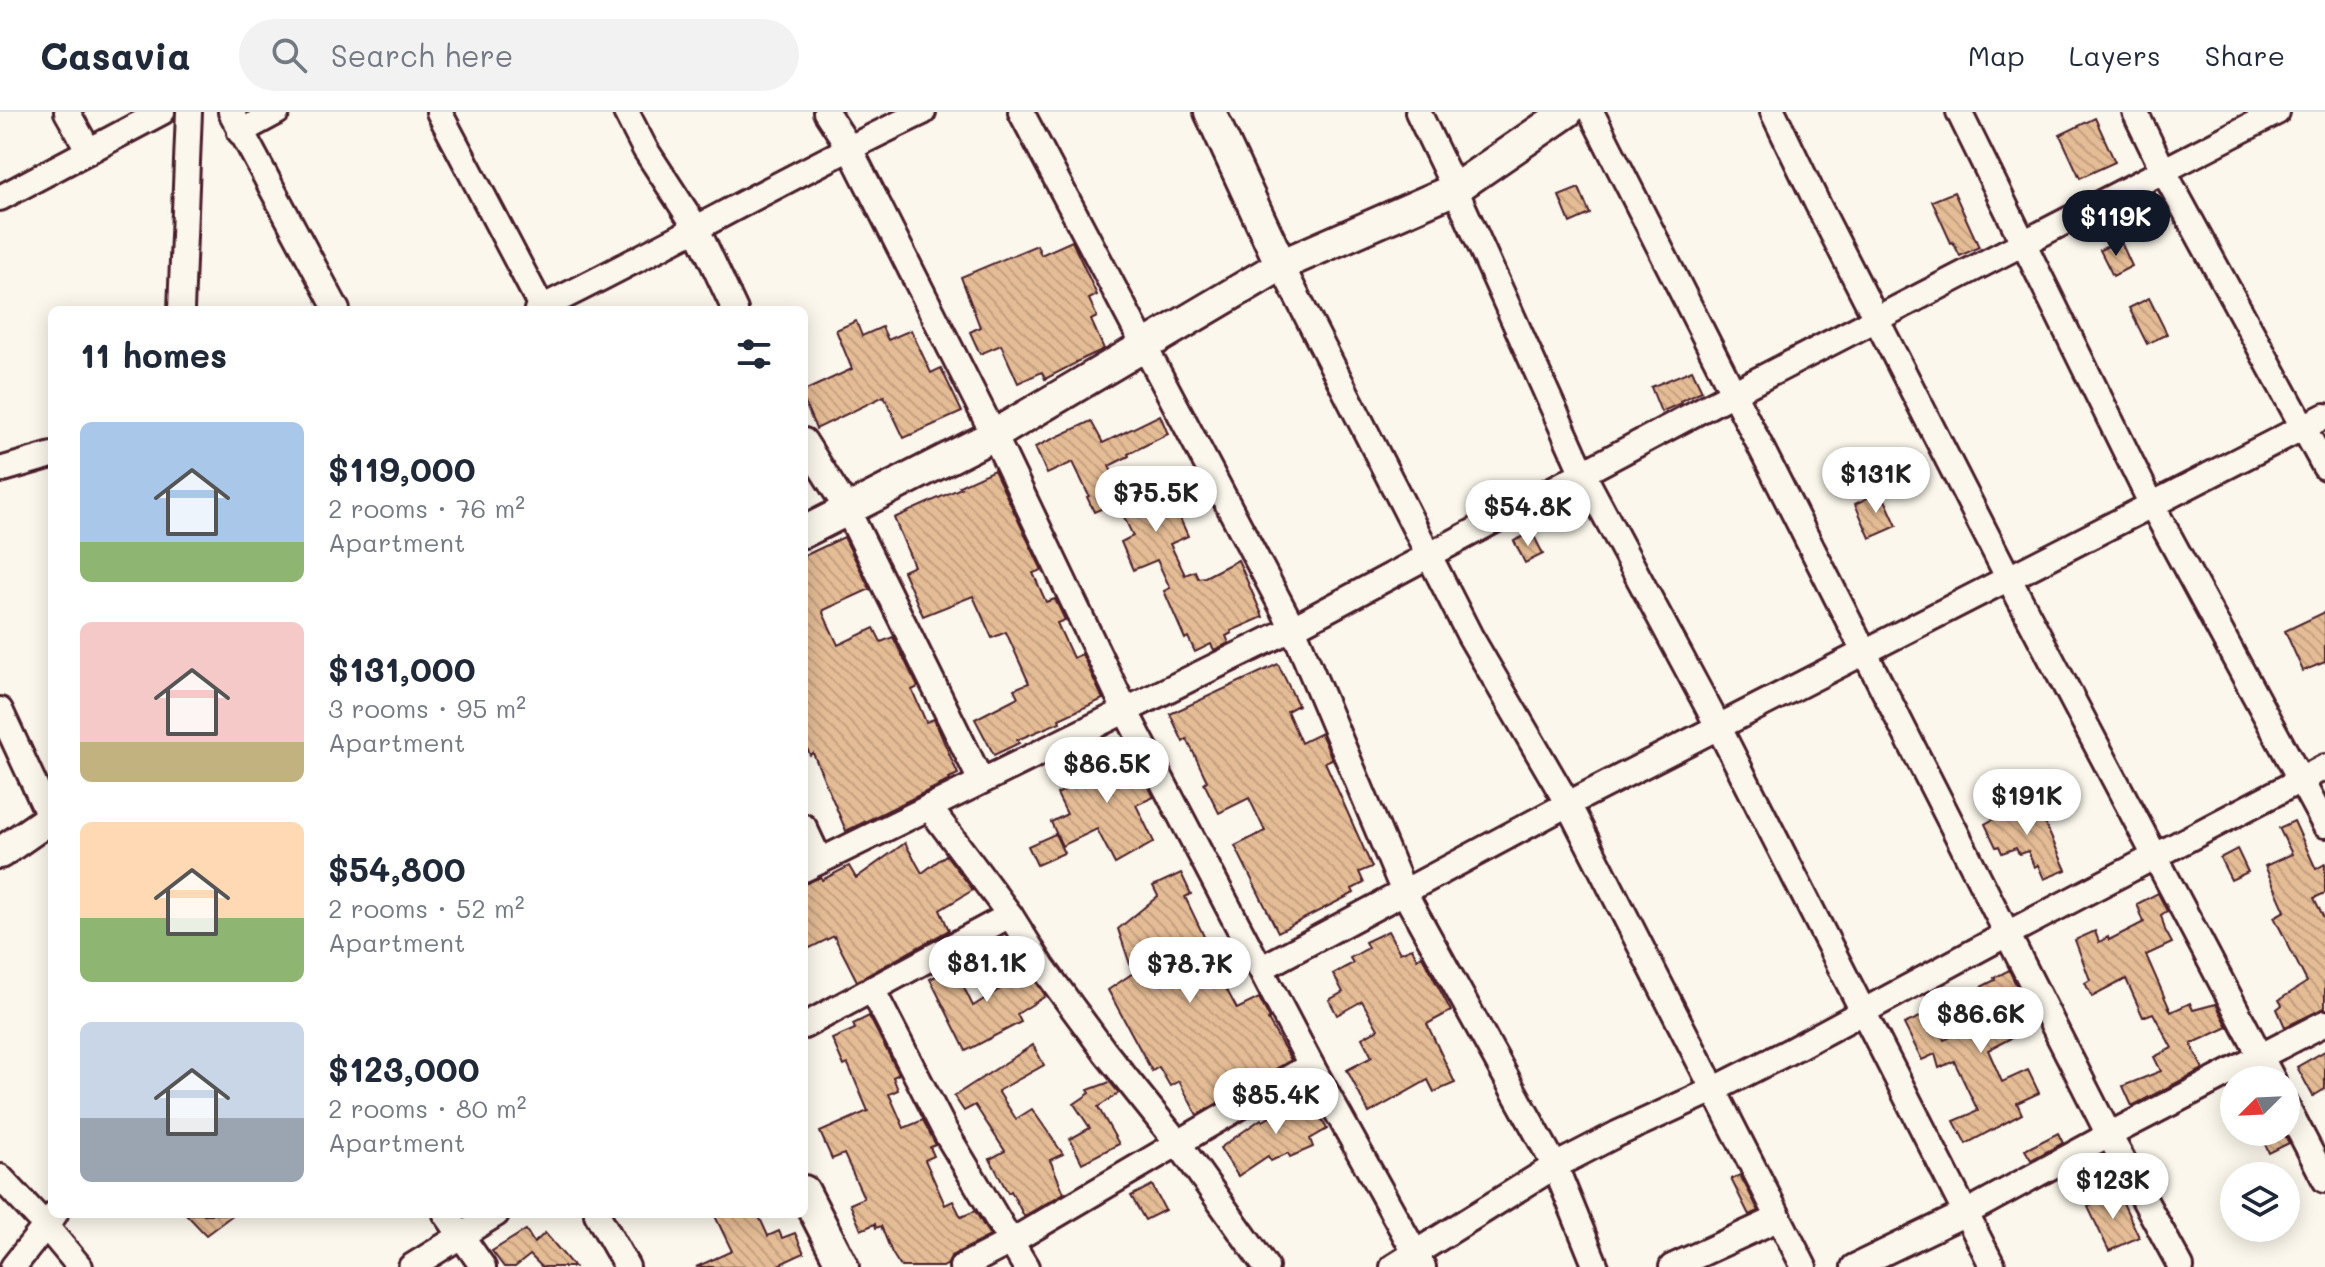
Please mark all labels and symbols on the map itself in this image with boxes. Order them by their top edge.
pin: $119K [2060,190,2172,258]
pin: $131K [1820,447,1932,515]
pin: $75.5K [1091,466,1221,534]
pin: $54.8K [1463,480,1593,548]
pin: $86.5K [1042,737,1172,805]
pin: $191K [1971,769,2083,837]
pin: $81.1K [922,936,1052,1004]
pin: $78.7K [1125,937,1255,1005]
pin: $86.6K [1916,987,2046,1055]
north arrow [2220,1066,2300,1146]
pin: $85.4K [1211,1068,1341,1136]
pin: $123K [2057,1153,2169,1221]

